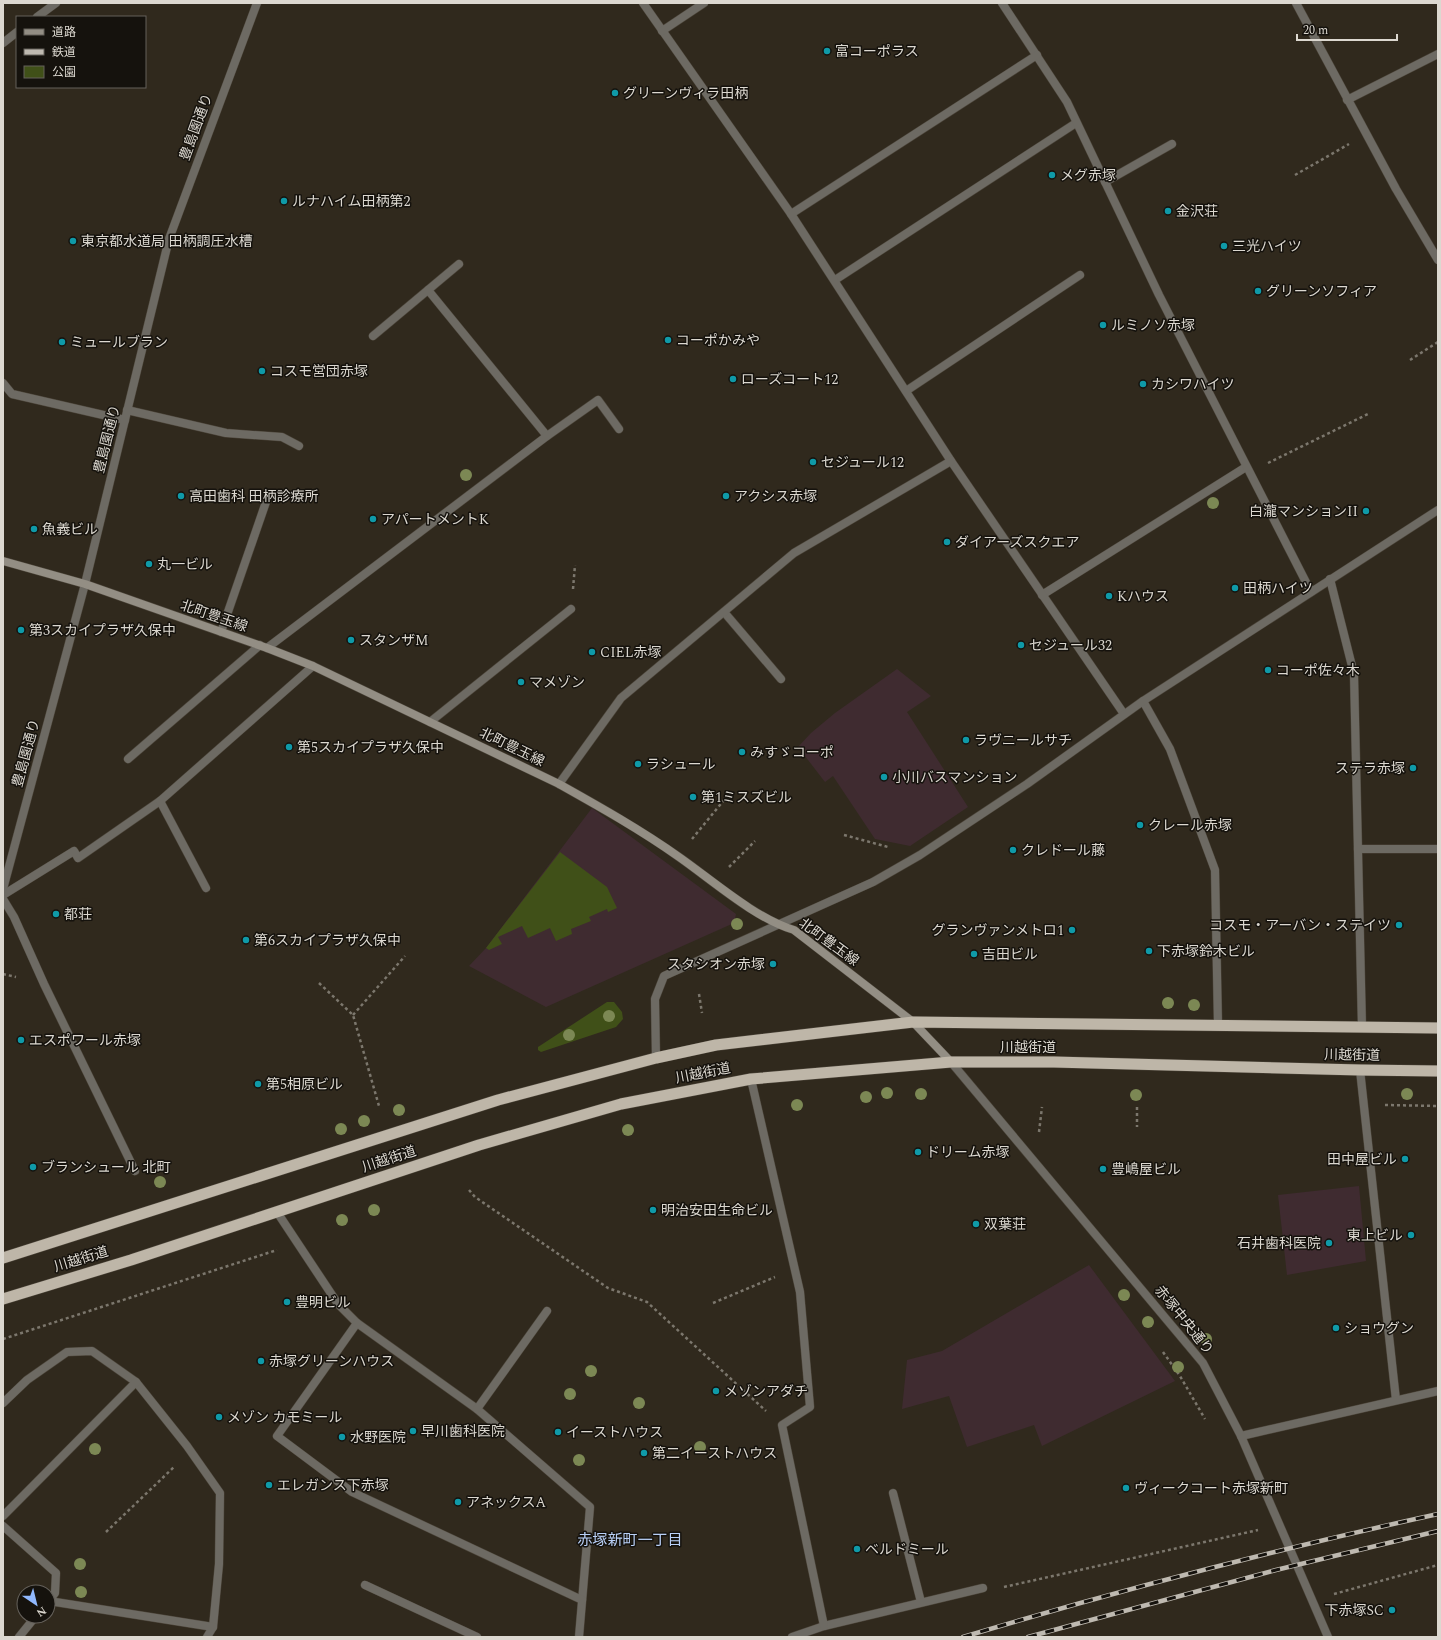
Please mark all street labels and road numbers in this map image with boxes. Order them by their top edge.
street label: 豊島園通り [174,91,218,163]
street label: 豊島園通り [88,402,126,476]
street label: 北町豊玉線 [177,595,251,637]
street label: 豊島園通り [7,716,45,790]
street label: 北町豊玉線 [476,722,548,772]
street label: 北町豊玉線 [795,913,863,971]
street label: 川越街道 [1000,1037,1056,1058]
street label: 川越街道 [1324,1044,1380,1066]
street label: 川越街道 [674,1057,732,1089]
street label: 川越街道 [359,1140,419,1178]
street label: 川越街道 [51,1241,111,1277]
street label: 赤塚中央通り [1149,1281,1219,1359]

